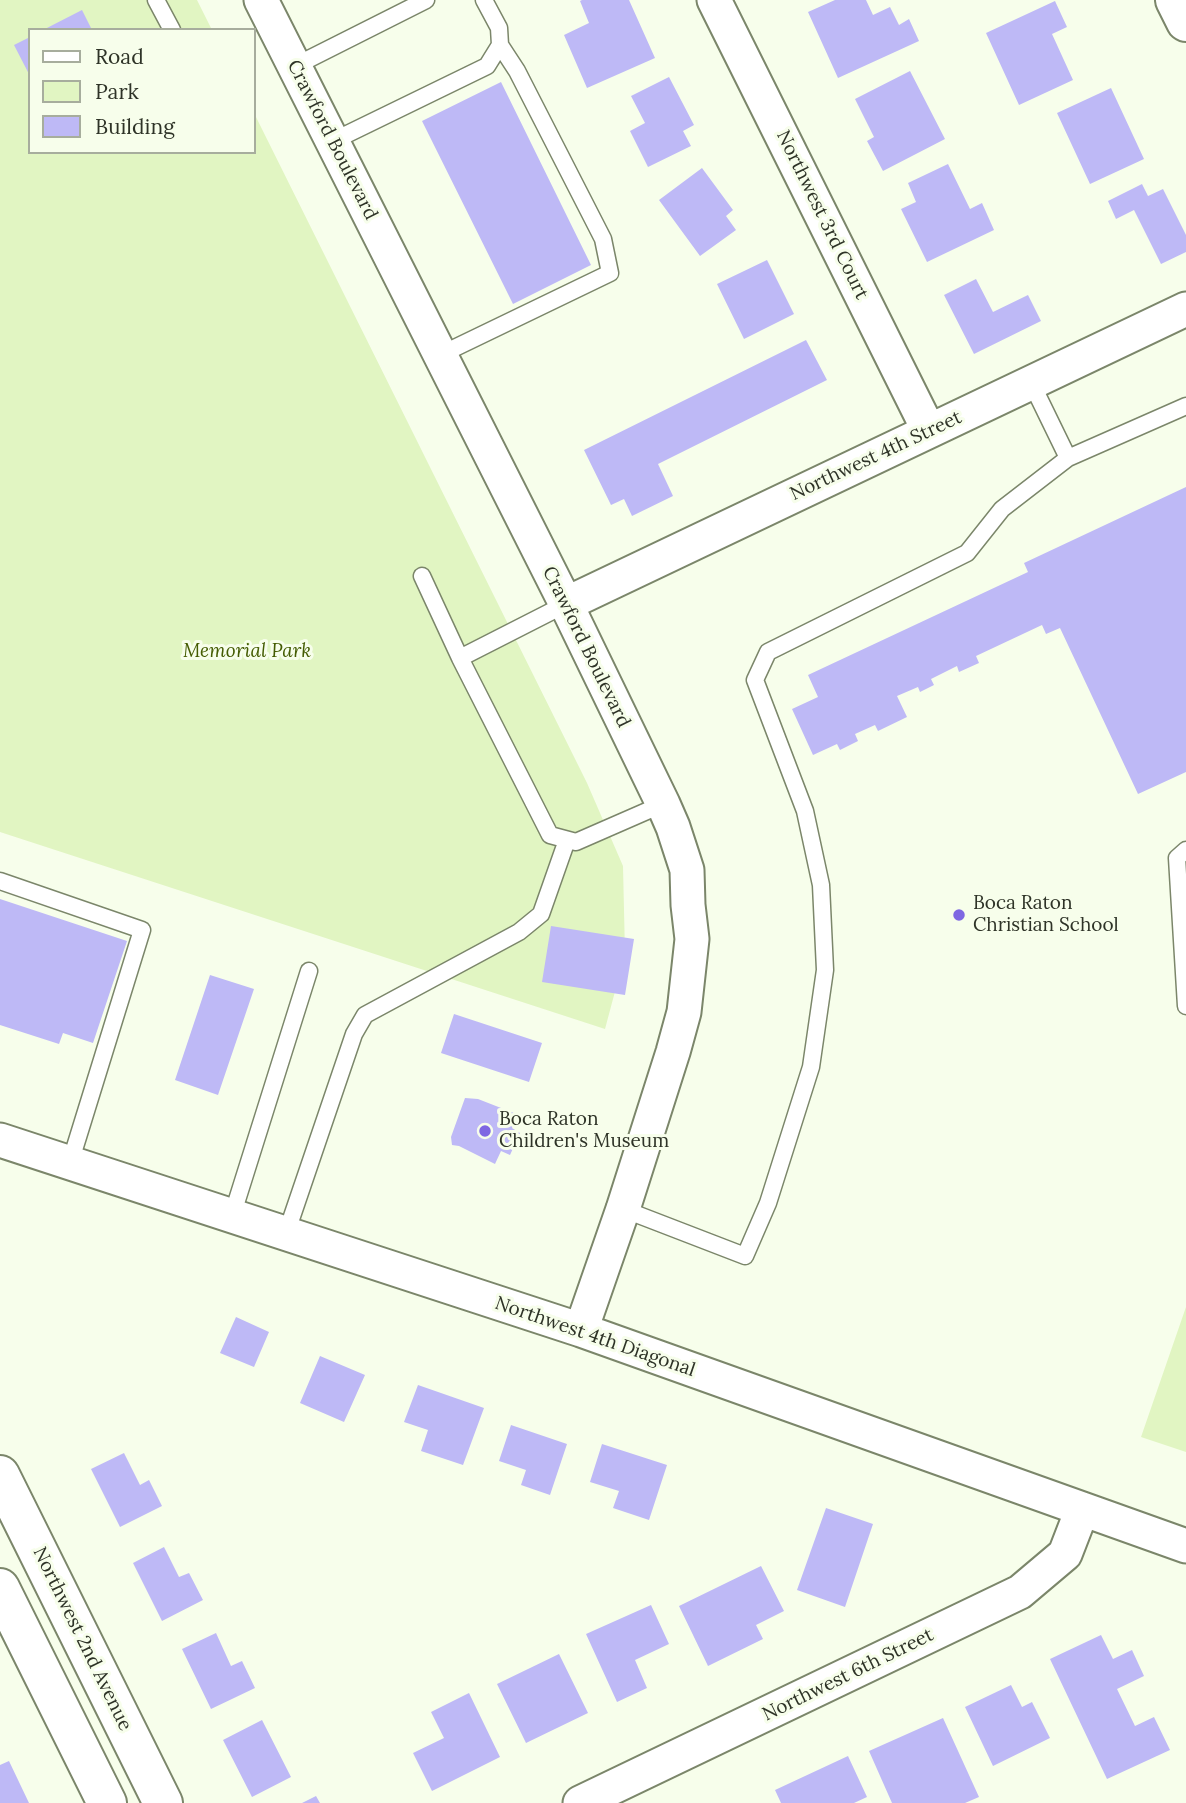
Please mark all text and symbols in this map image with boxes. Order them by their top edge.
legend [28,28,256,154]
text: Road [95,43,144,70]
street label: Crawford Boulevard [282,56,382,224]
text: Park [95,78,139,105]
text: Building [95,113,175,140]
street label: Northwest 3rd Court [771,127,873,303]
street label: Northwest 4th Street [787,406,965,506]
street label: Crawford Boulevard [537,563,635,731]
park label: Memorial Park [183,641,311,663]
place label: Boca Raton Christian School [973,893,1119,937]
marker: Boca Raton Christian School [951,907,967,923]
place label: Boca Raton Children's Museum [499,1109,669,1153]
marker: Boca Raton Children's Museum [477,1123,493,1139]
street label: Northwest 4th Diagonal [492,1292,698,1382]
street label: Northwest 2nd Avenue [28,1543,136,1735]
street label: Northwest 6th Street [759,1624,937,1726]

